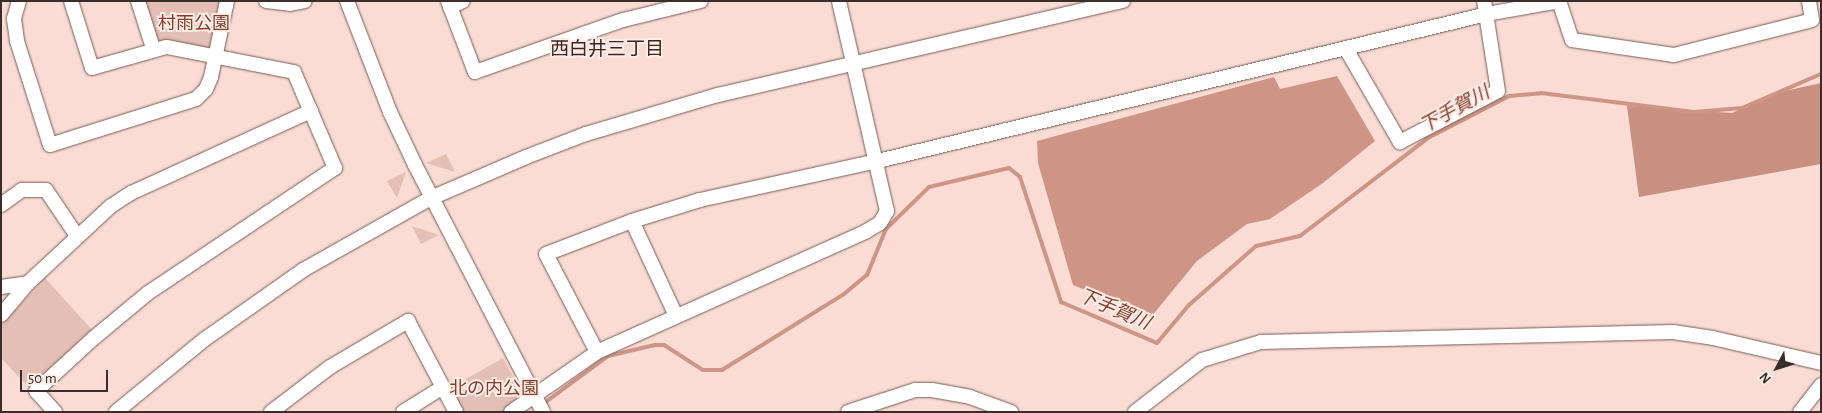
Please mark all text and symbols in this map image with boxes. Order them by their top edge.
park label: 村雨公園 [158,13,230,35]
district label: 西白井三丁目 [550,39,664,61]
water label: 下手賀川 [1416,82,1494,138]
water label: 下手賀川 [1075,285,1153,335]
north arrow [1752,343,1802,393]
scale bar [22,360,110,392]
text: N [1757,369,1774,386]
text: 50 m [28,371,57,386]
park label: 北の内公園 [449,378,539,400]

